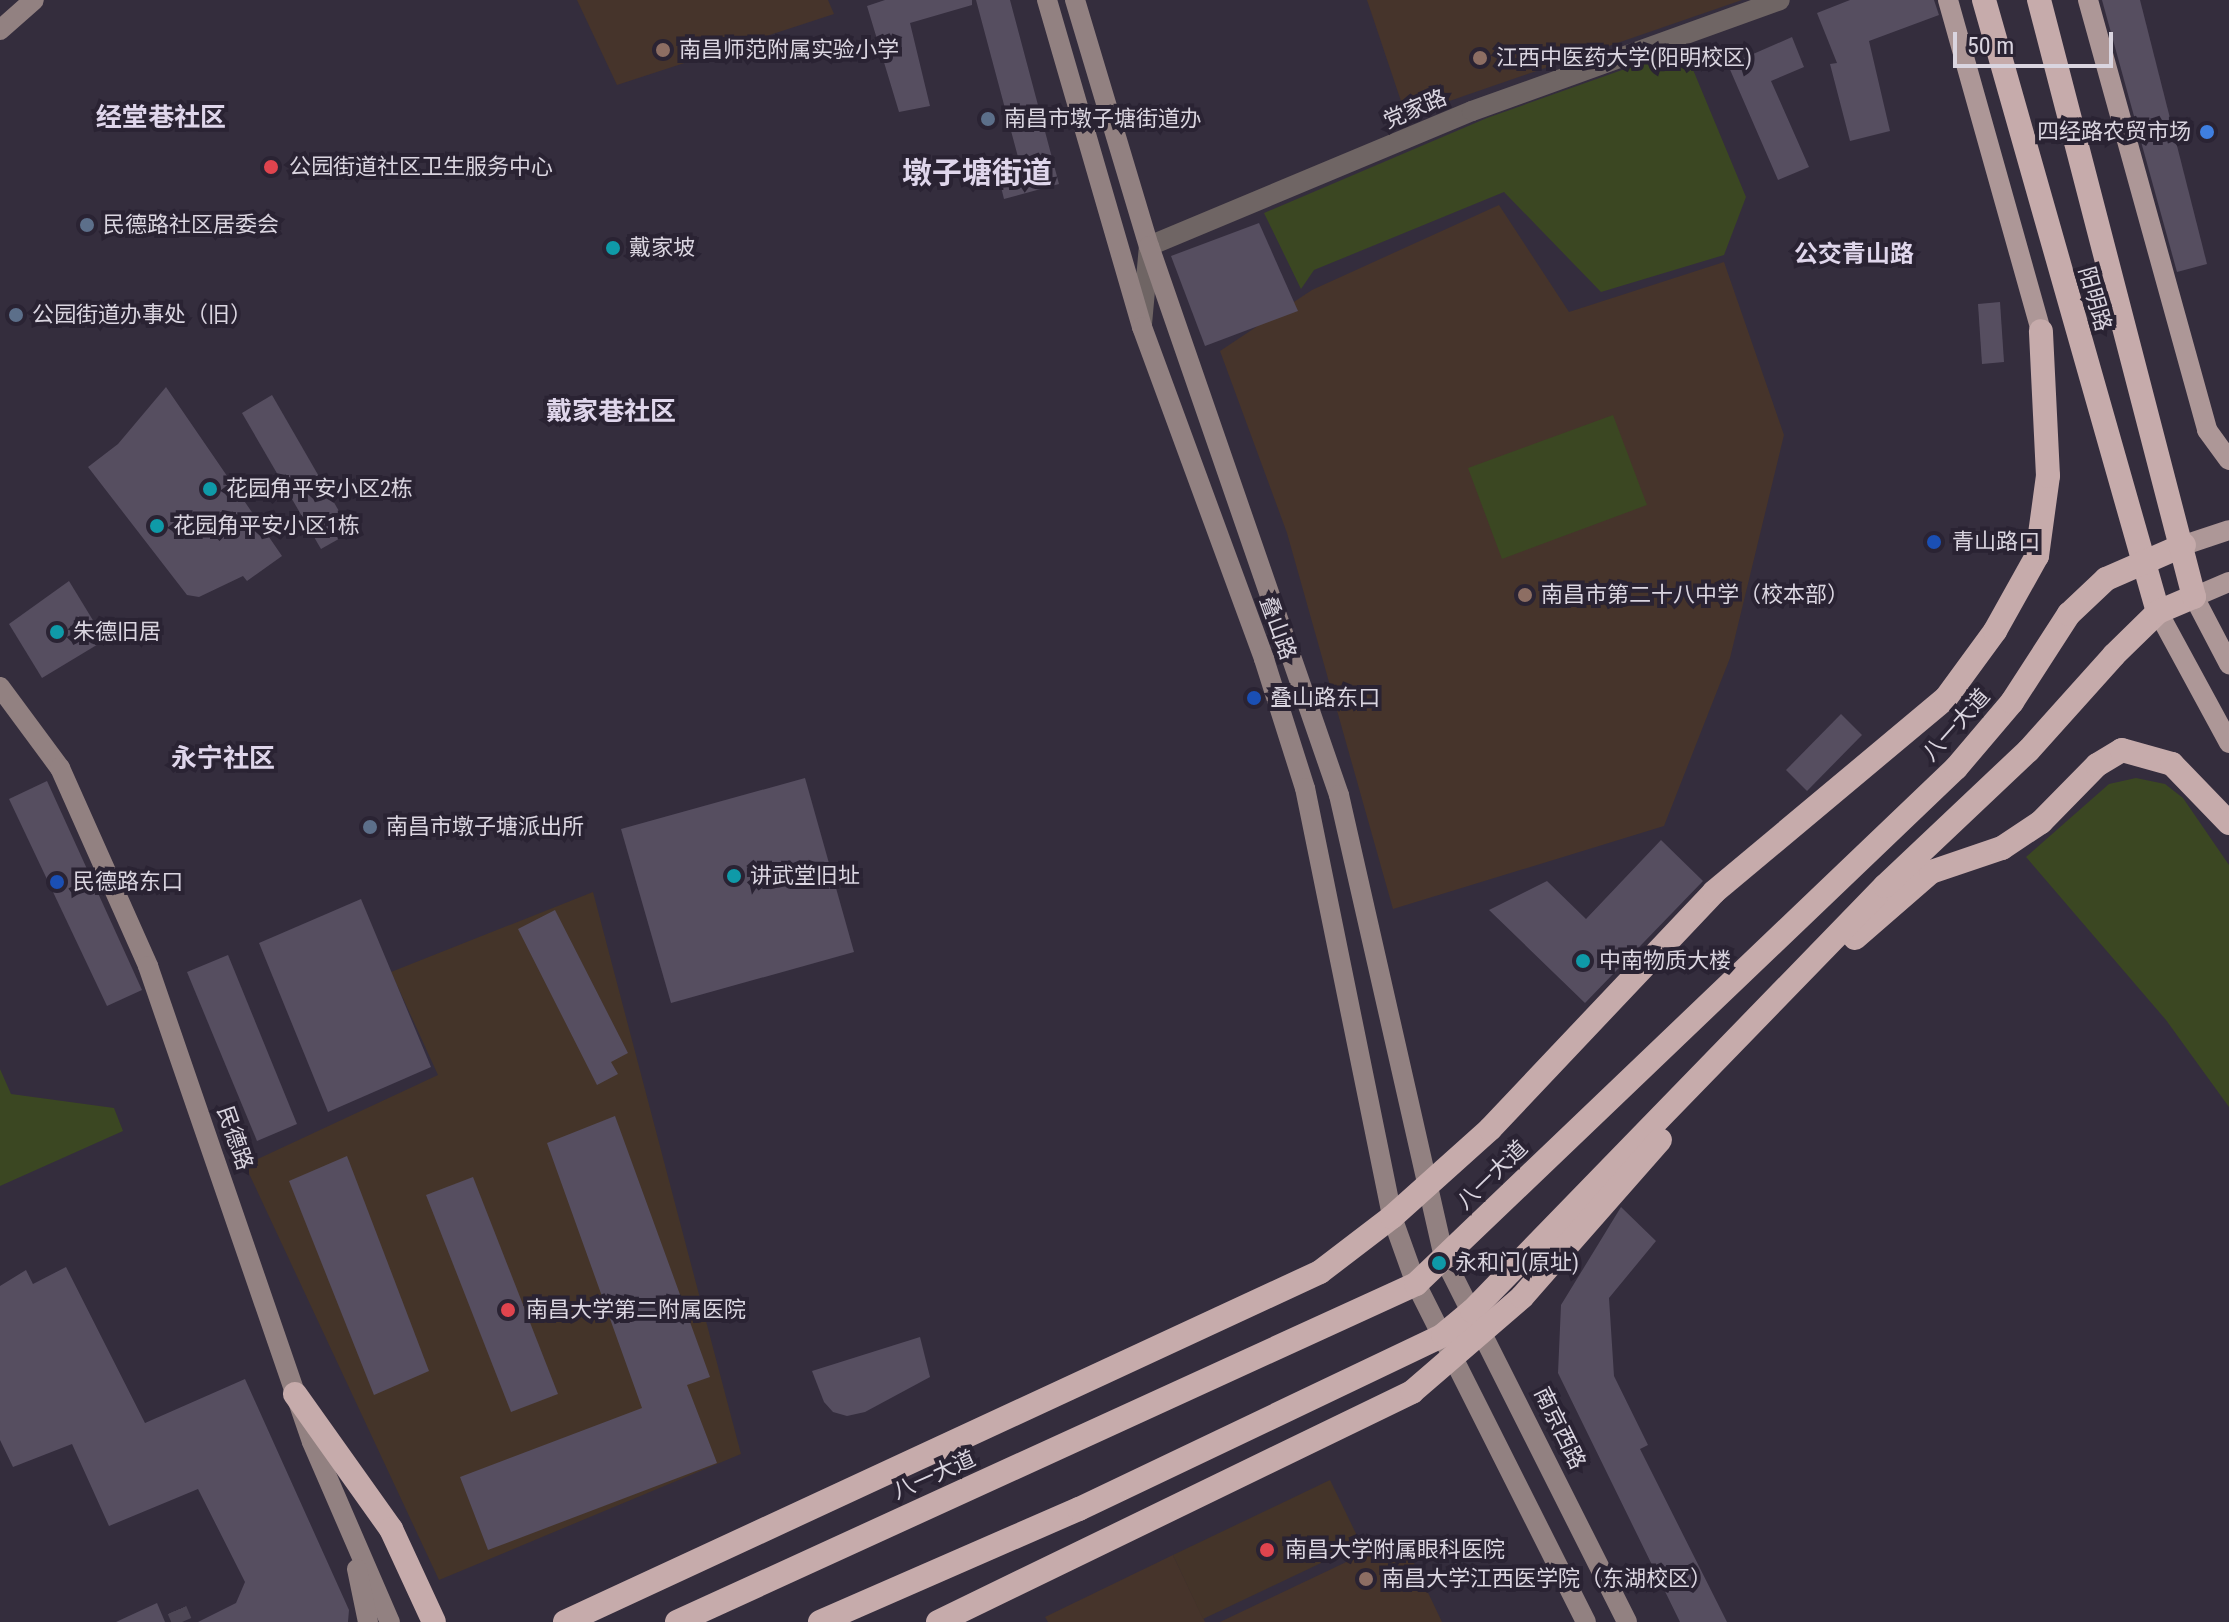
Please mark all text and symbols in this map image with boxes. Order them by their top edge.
scale bar [1957,16,2117,66]
text: 50 m [1967,32,2014,60]
place label: 南昌师范附属实验小学 [679,37,899,63]
marker: 南昌师范附属实验小学 [654,41,672,59]
place label: 江西中医药大学(阳明校区) [1496,45,1752,71]
marker: 江西中医药大学(阳明校区) [1471,49,1489,67]
street label: 党家路 [1379,84,1451,134]
district label: 经堂巷社区 [96,102,226,134]
place label: 南昌市墩子塘街道办 [1004,106,1202,132]
marker: 南昌市墩子塘街道办 [979,110,997,128]
place label: 四经路农贸市场 [2037,119,2191,145]
marker: 四经路农贸市场 [2198,123,2216,141]
place label: 公园街道社区卫生服务中心 [289,154,553,180]
district label: 墩子塘街道 [902,155,1052,191]
marker: 公园街道社区卫生服务中心 [260,156,282,178]
place label: 民德路社区居委会 [103,212,279,238]
marker: 民德路社区居委会 [78,216,96,234]
place label: 戴家坡 [629,235,695,261]
marker: 戴家坡 [604,239,622,257]
district label: 公交青山路 [1794,241,1914,269]
street label: 阳明路 [2073,264,2117,334]
place label: 公园街道办事处（旧） [32,302,252,328]
marker: 公园街道办事处（旧） [7,306,25,324]
district label: 戴家巷社区 [546,396,676,428]
place label: 花园角平安小区2栋 [226,476,413,502]
marker: 花园角平安小区2栋 [201,480,219,498]
place label: 花园角平安小区1栋 [173,513,360,539]
marker: 花园角平安小区1栋 [148,517,166,535]
place label: 青山路口 [1952,529,2040,555]
marker: 青山路口 [1923,531,1945,553]
place label: 南昌市第二十八中学（校本部） [1541,582,1849,608]
marker: 南昌市第二十八中学（校本部） [1516,586,1534,604]
street label: 叠山路 [1254,592,1302,664]
place label: 朱德旧居 [73,619,161,645]
marker: 朱德旧居 [48,623,66,641]
street label: 八一大道 [1917,683,1995,767]
place label: 叠山路东口 [1270,685,1380,711]
marker: 叠山路东口 [1245,689,1263,707]
district label: 永宁社区 [171,743,275,775]
place label: 南昌市墩子塘派出所 [386,814,584,840]
marker: 南昌市墩子塘派出所 [361,818,379,836]
place label: 讲武堂旧址 [750,863,860,889]
marker: 讲武堂旧址 [725,867,743,885]
place label: 民德路东口 [73,869,183,895]
marker: 民德路东口 [48,873,66,891]
place label: 中南物质大楼 [1599,948,1731,974]
marker: 中南物质大楼 [1574,952,1592,970]
street label: 民德路 [212,1103,258,1173]
street label: 八一大道 [1451,1135,1533,1215]
place label: 永和门(原址) [1455,1250,1579,1276]
marker: 永和门(原址) [1430,1254,1448,1272]
place label: 南昌大学第二附属医院 [526,1297,746,1323]
marker: 南昌大学第二附属医院 [497,1299,519,1321]
street label: 南京西路 [1529,1383,1591,1473]
street label: 八一大道 [888,1445,980,1505]
place label: 南昌大学附属眼科医院 [1285,1537,1505,1563]
marker: 南昌大学附属眼科医院 [1256,1539,1278,1561]
place label: 南昌大学江西医学院（东湖校区） [1382,1566,1712,1592]
marker: 南昌大学江西医学院（东湖校区） [1357,1570,1375,1588]

